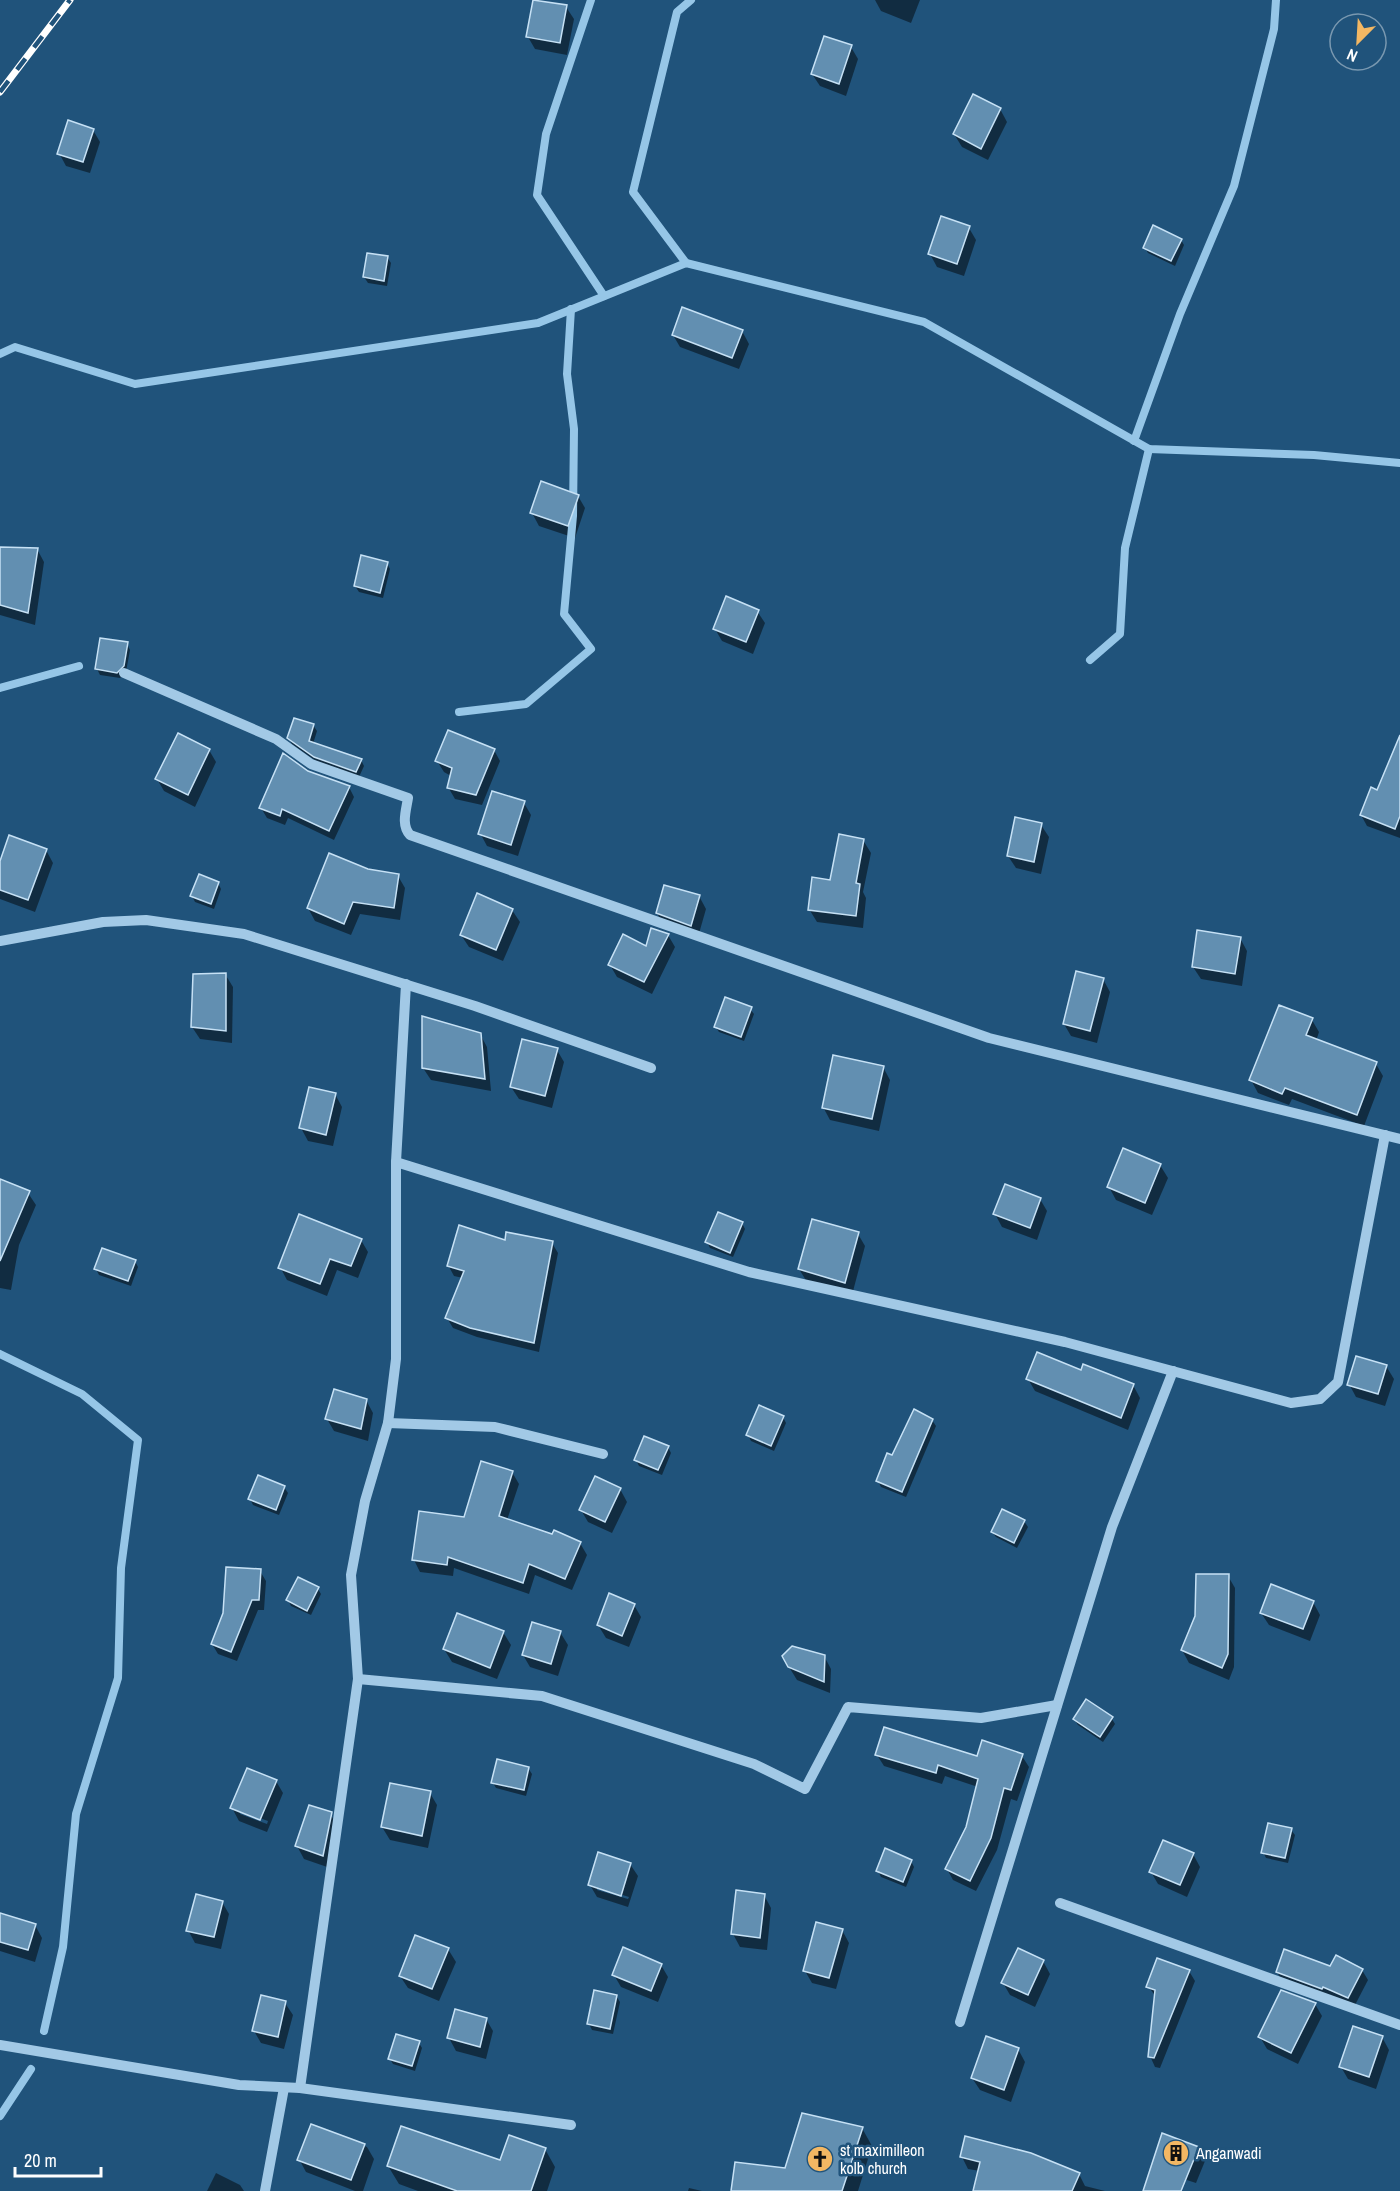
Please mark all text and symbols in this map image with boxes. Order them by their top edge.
north arrow [1328,12,1388,72]
text: N [1343,44,1361,68]
building icon: Anganwadi [1161,2138,1191,2168]
place label: st maximilleon kolb church [840,2139,925,2179]
scale bar [15,2140,100,2178]
place label: Anganwadi [1195,2142,1262,2164]
church icon: st maximilleon kolb church [805,2144,835,2174]
text: 20 m [24,2148,57,2173]

